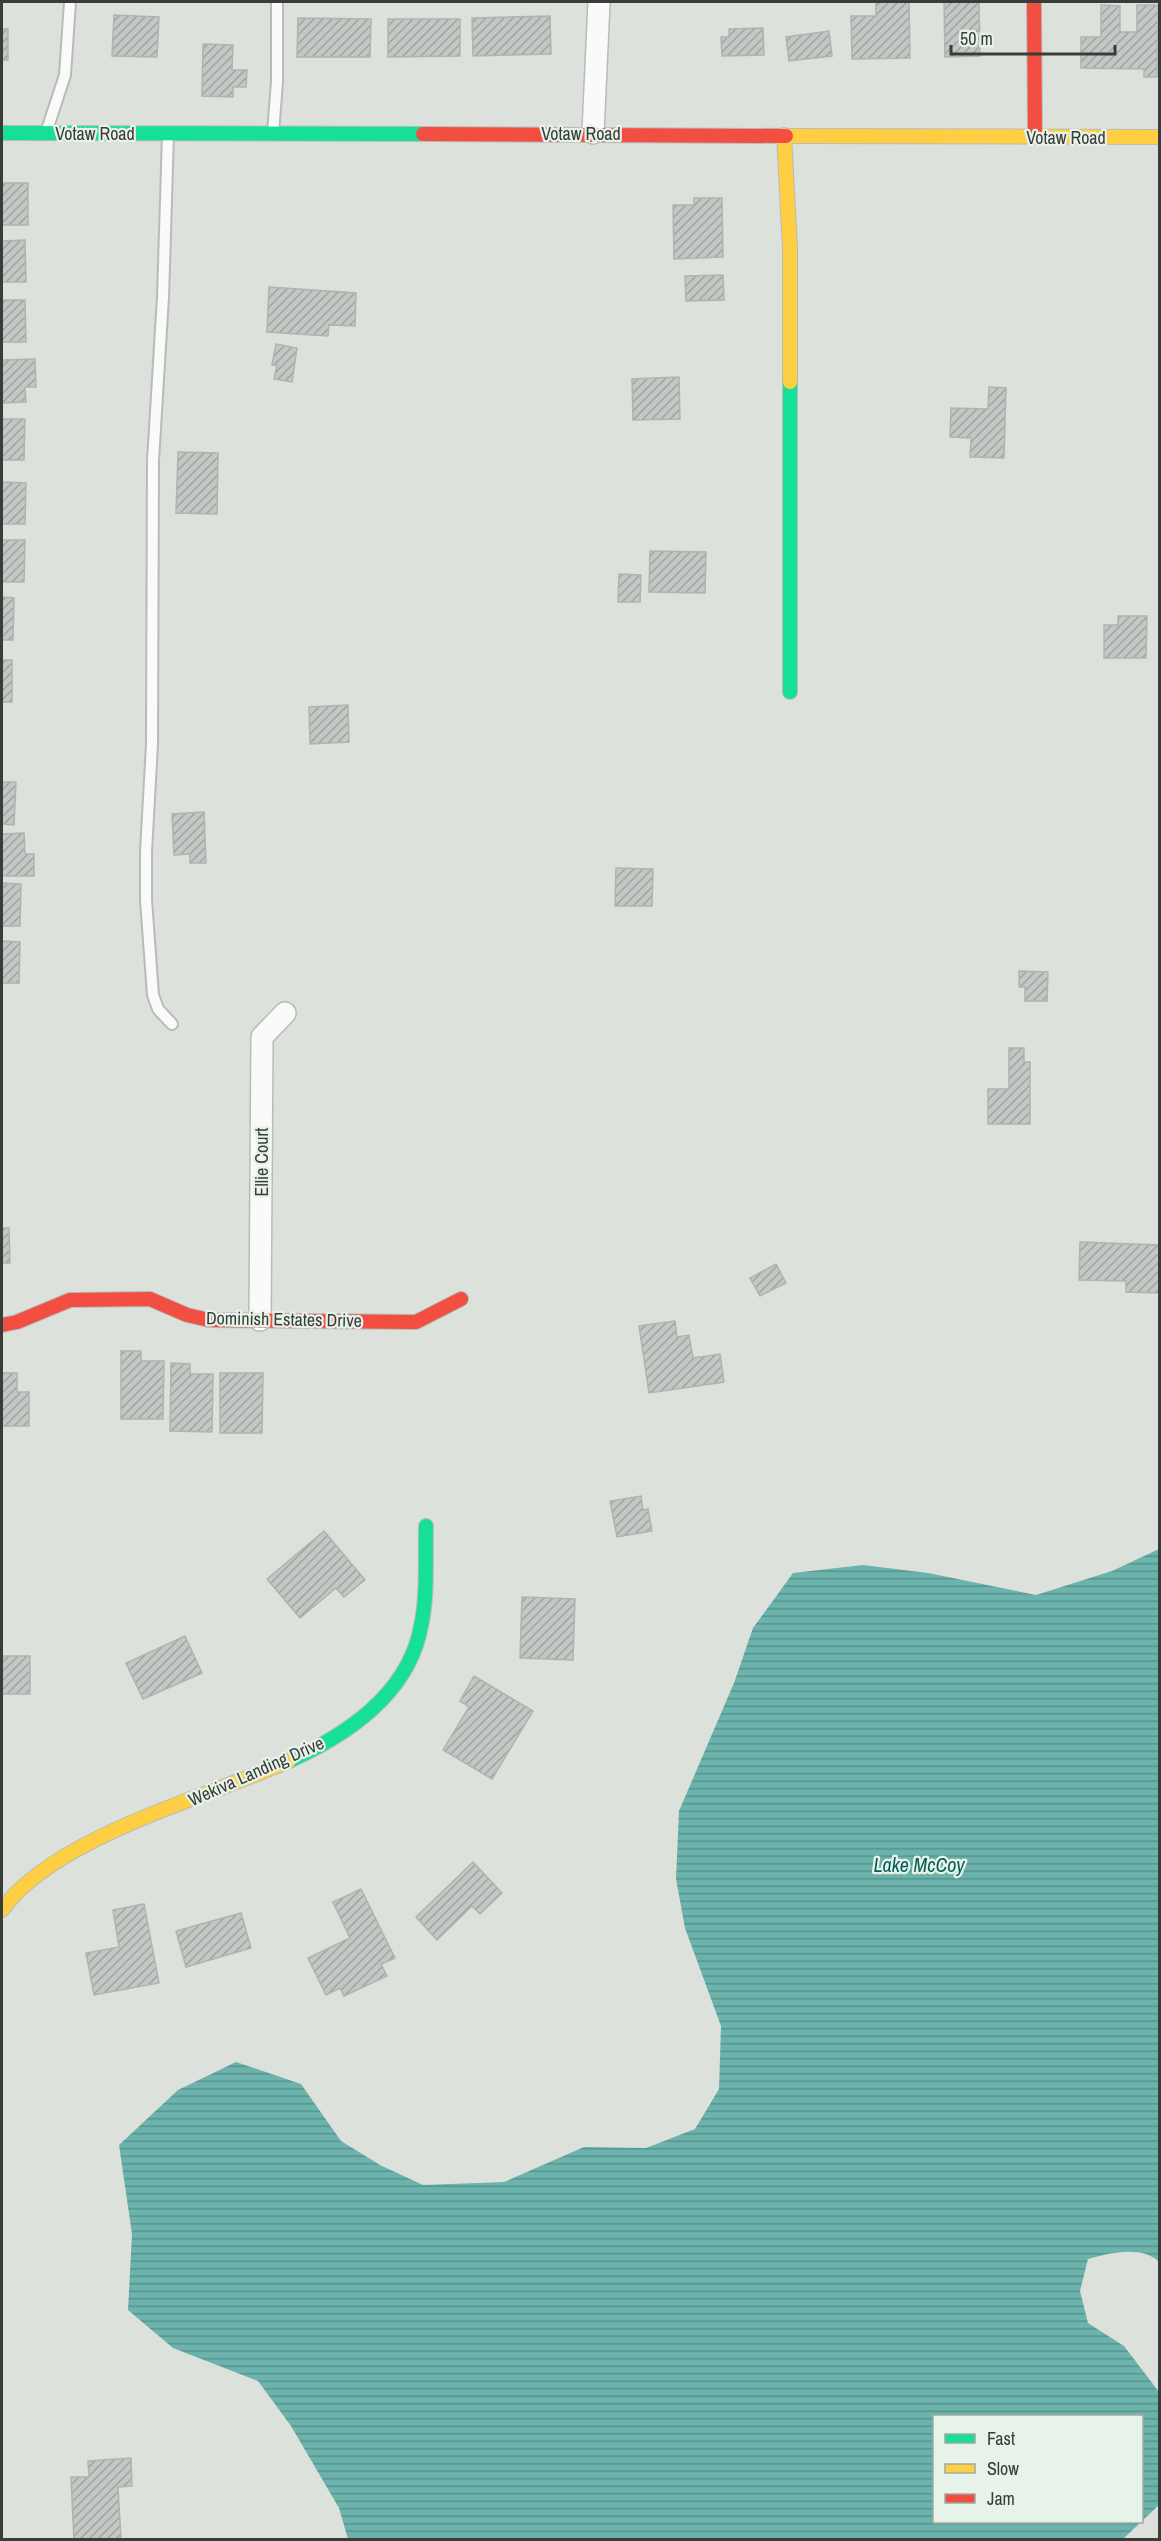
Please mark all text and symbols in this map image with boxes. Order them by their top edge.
scale bar [951,18,1114,56]
text: 50 m [960,26,993,51]
street label: Votaw Road [55,121,135,146]
street label: Votaw Road [541,121,621,146]
street label: Votaw Road [1026,125,1106,150]
street label: Ellie Court [249,1128,274,1196]
street label: Dominish Estates Drive [206,1305,362,1333]
street label: Wekiva Landing Drive [184,1730,328,1812]
water label: Lake McCoy [873,1851,965,1878]
legend [933,2415,1143,2523]
text: Fast [987,2426,1015,2451]
text: Slow [987,2456,1019,2481]
text: Jam [987,2486,1015,2511]

